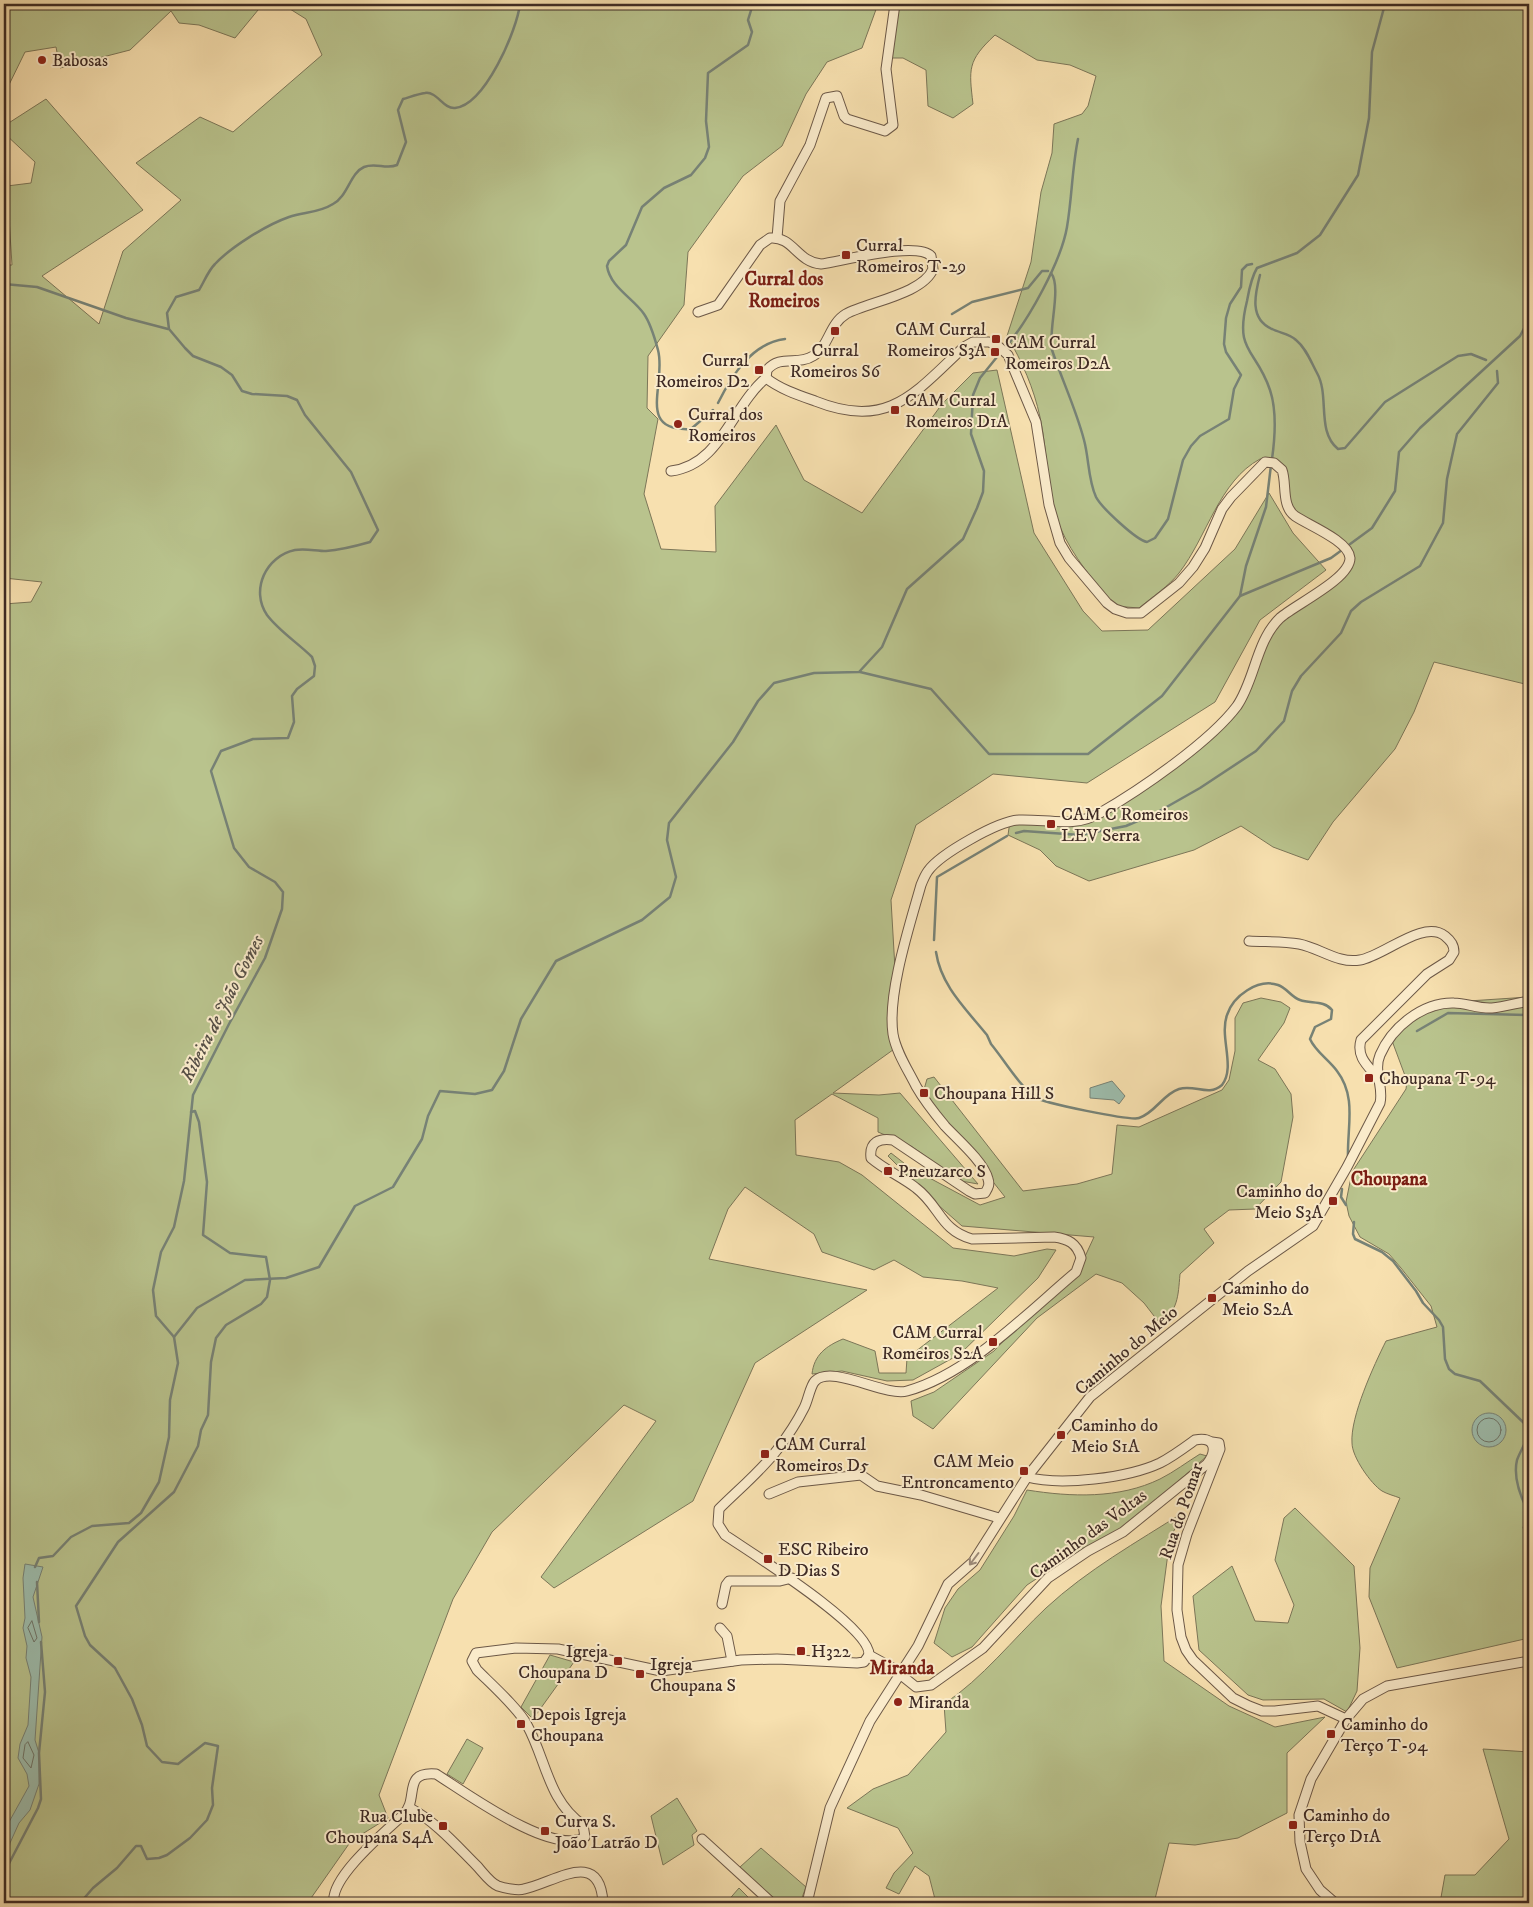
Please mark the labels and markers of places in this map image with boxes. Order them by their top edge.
place label: Babosas [52,50,108,72]
marker: Babosas [36,54,48,66]
place label: Curral Romeiros T-29 [856,235,966,278]
marker: Curral Romeiros T-29 [840,249,852,261]
place label: CAM Curral Romeiros S3A [887,319,987,362]
marker: Curral Romeiros S6 [829,325,841,337]
place label: CAM Curral Romeiros D2A [1005,332,1111,375]
marker: CAM Curral Romeiros S3A [990,333,1002,345]
place label: Curral Romeiros S6 [790,340,881,383]
marker: CAM Curral Romeiros D2A [989,346,1001,358]
place label: Curral Romeiros D2 [655,350,750,393]
marker: Curral Romeiros D2 [753,364,765,376]
place label: CAM Curral Romeiros D1A [905,390,1009,433]
place label: Curral dos Romeiros [688,404,763,447]
marker: CAM Curral Romeiros D1A [889,404,901,416]
marker: Curral dos Romeiros [672,418,684,430]
place label: CAM C Romeiros LEV Serra [1061,804,1188,847]
marker: CAM C Romeiros LEV Serra [1045,818,1057,830]
place label: Choupana T-94 [1379,1068,1496,1090]
marker: Choupana T-94 [1363,1072,1375,1084]
place label: Choupana Hill S [934,1083,1054,1105]
marker: Choupana Hill S [918,1087,930,1099]
place label: Pneuzarco S [898,1161,986,1183]
marker: Pneuzarco S [882,1165,894,1177]
place label: Caminho do Meio S3A [1236,1181,1324,1224]
marker: Caminho do Meio S3A [1327,1195,1339,1207]
place label: Caminho do Meio S2A [1222,1278,1309,1321]
marker: Caminho do Meio S2A [1206,1292,1218,1304]
place label: CAM Curral Romeiros S2A [882,1322,984,1365]
marker: CAM Curral Romeiros S2A [987,1336,999,1348]
place label: Caminho do Meio S1A [1071,1415,1158,1458]
marker: Caminho do Meio S1A [1055,1429,1067,1441]
place label: CAM Curral Romeiros D5 [775,1434,869,1477]
marker: CAM Curral Romeiros D5 [759,1448,771,1460]
place label: CAM Meio Entroncamento [901,1451,1014,1494]
marker: CAM Meio Entroncamento [1018,1465,1030,1477]
place label: ESC Ribeiro D Dias S [778,1539,869,1582]
marker: ESC Ribeiro D Dias S [762,1553,774,1565]
place label: Igreja Choupana D [518,1641,608,1684]
place label: H322 [811,1641,851,1663]
marker: H322 [795,1645,807,1657]
place label: Igreja Choupana S [650,1654,736,1697]
marker: Igreja Choupana D [612,1655,624,1667]
marker: Igreja Choupana S [634,1668,646,1680]
place label: Miranda [908,1692,970,1714]
marker: Miranda [892,1696,904,1708]
place label: Depois Igreja Choupana [531,1704,627,1747]
place label: Caminho do Terço T-94 [1341,1714,1428,1757]
marker: Depois Igreja Choupana [515,1718,527,1730]
marker: Caminho do Terço T-94 [1325,1728,1337,1740]
place label: Caminho do Terço D1A [1303,1805,1390,1848]
place label: Rua Clube Choupana S4A [325,1806,434,1849]
place label: Curva S. João Latrão D [553,1811,658,1854]
marker: Caminho do Terço D1A [1287,1819,1299,1831]
marker: Rua Clube Choupana S4A [437,1820,449,1832]
marker: Curva S. João Latrão D [539,1825,551,1837]

